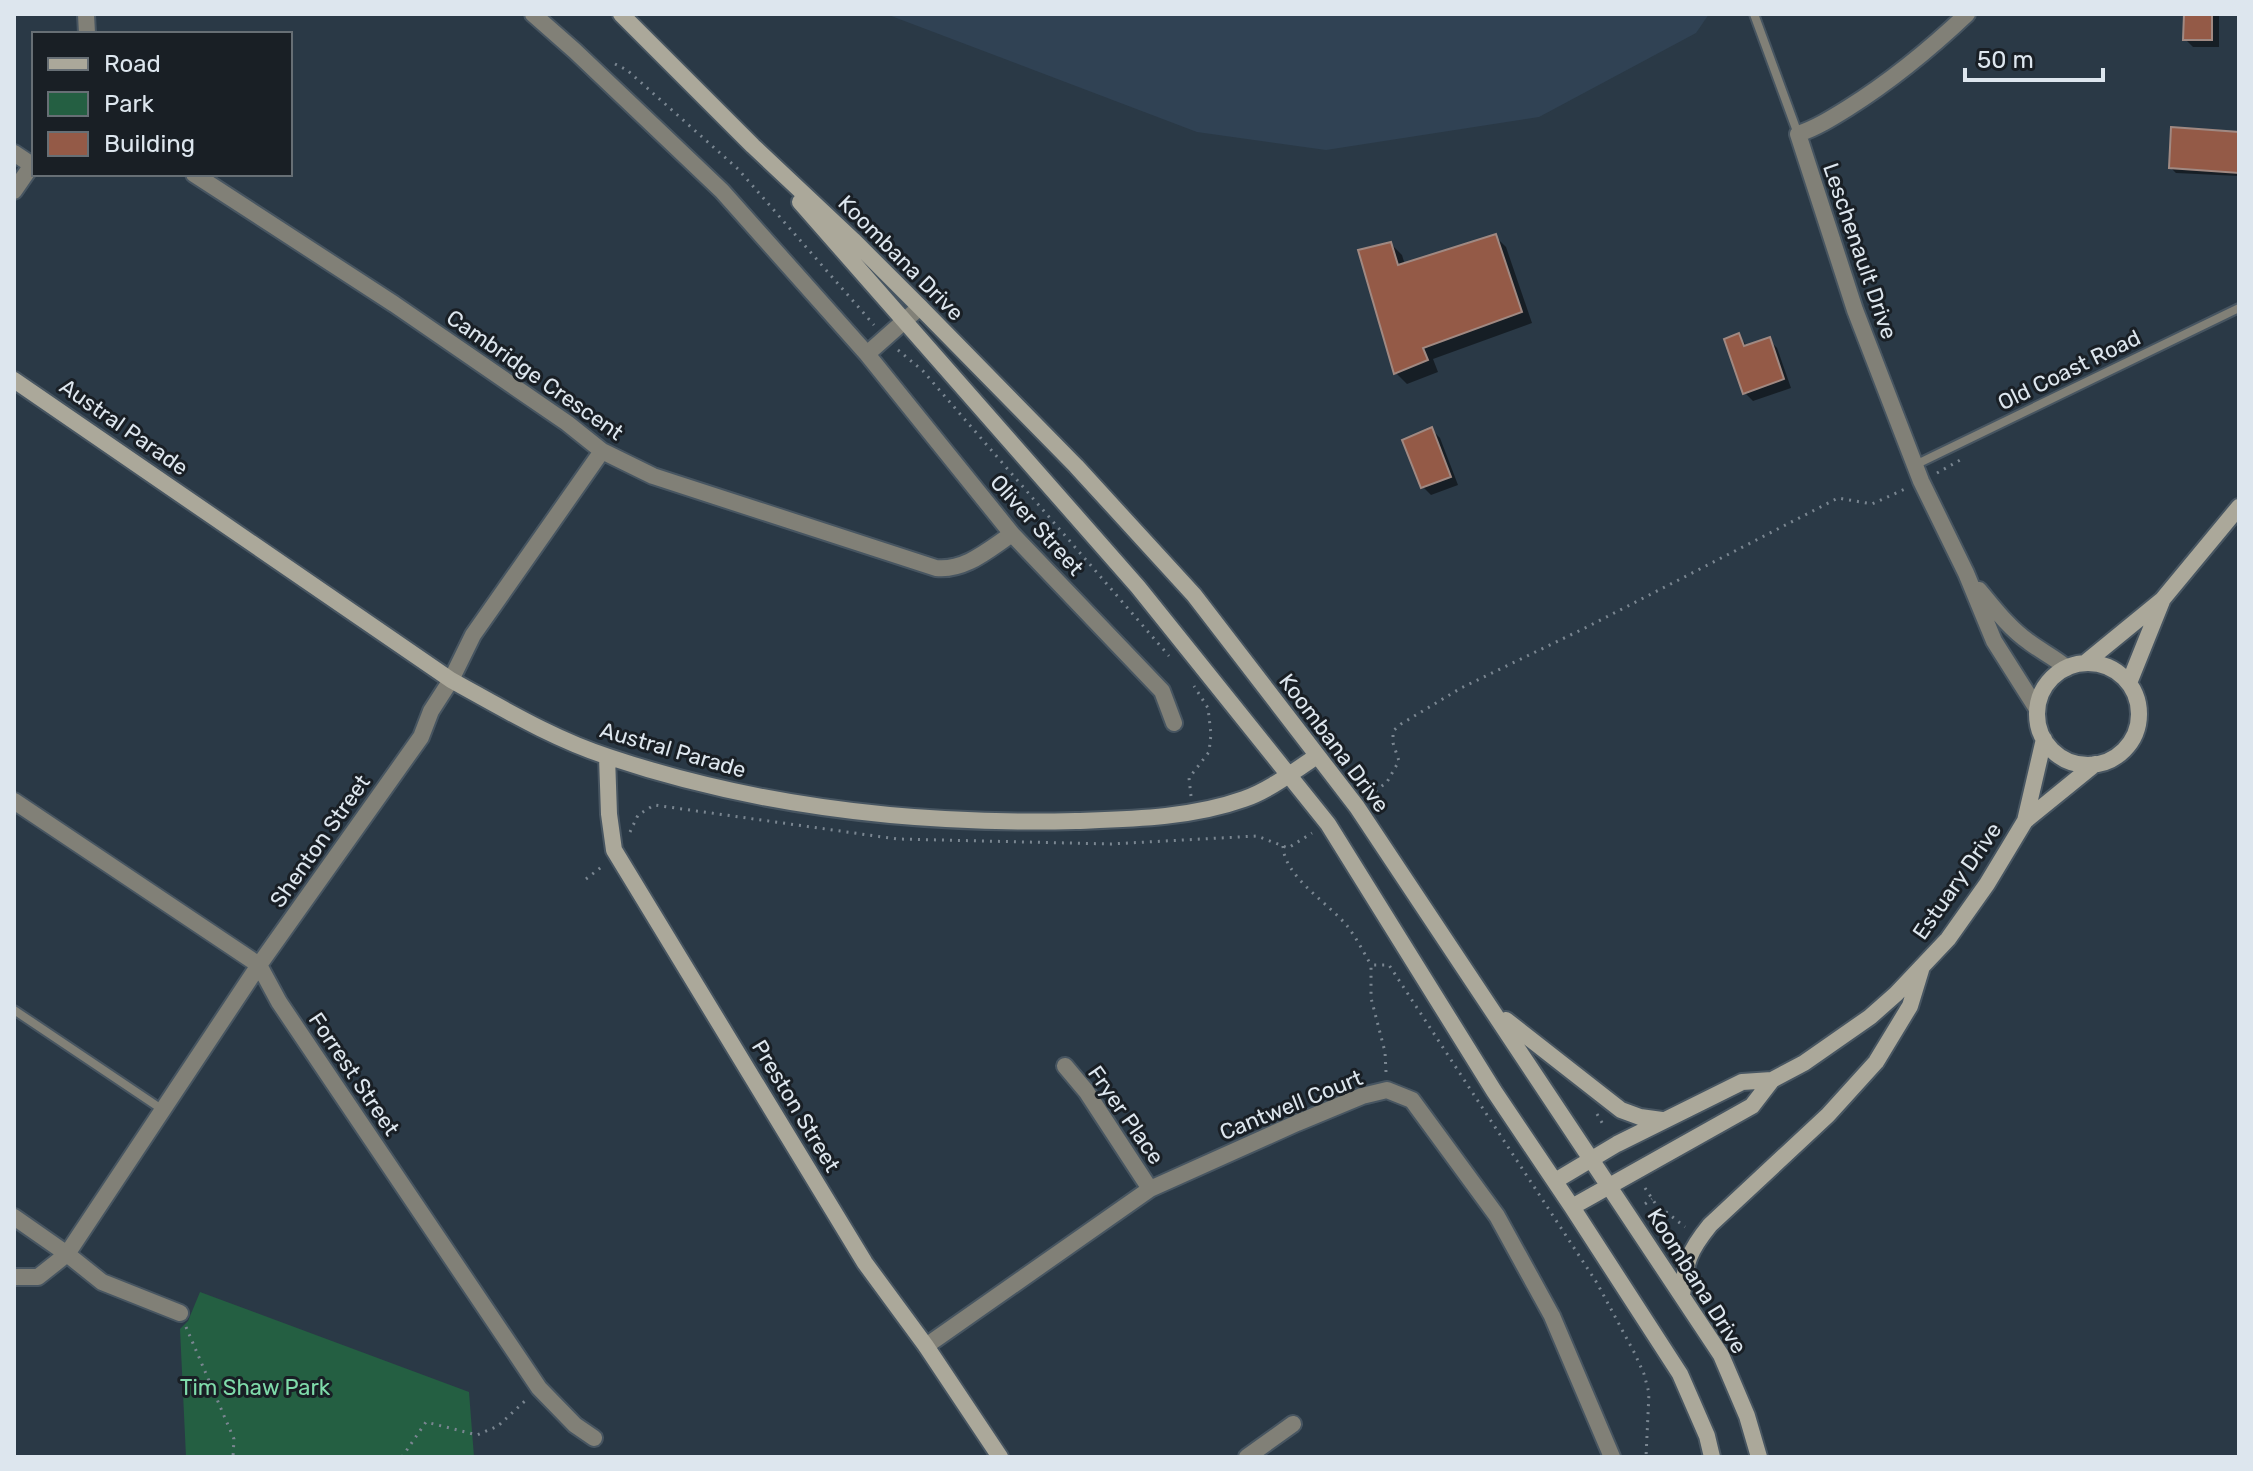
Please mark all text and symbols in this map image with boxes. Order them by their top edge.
legend [32,32,292,176]
scale bar [1965,32,2103,82]
text: 50 m [1977,46,2034,74]
text: Road [104,50,161,78]
text: Park [104,90,155,118]
text: Building [104,130,195,158]
street label: Leschenault Drive [1817,159,1903,343]
street label: Koombana Drive [833,190,969,326]
street label: Cambridge Crescent [441,304,629,446]
street label: Old Coast Road [1993,324,2145,416]
street label: Austral Parade [55,373,193,481]
street label: Oliver Street [985,469,1090,581]
street label: Koombana Drive [1273,668,1395,818]
street label: Austral Parade [597,716,749,784]
street label: Shenton Street [264,769,376,913]
street label: Estuary Drive [1907,817,2007,945]
street label: Forrest Street [303,1007,405,1141]
street label: Preston Street [746,1035,846,1177]
street label: Fryer Place [1082,1060,1170,1170]
street label: Cantwell Court [1216,1064,1367,1146]
street label: Koombana Drive [1641,1203,1753,1359]
park label: Tim Shaw Park [180,1374,331,1401]

